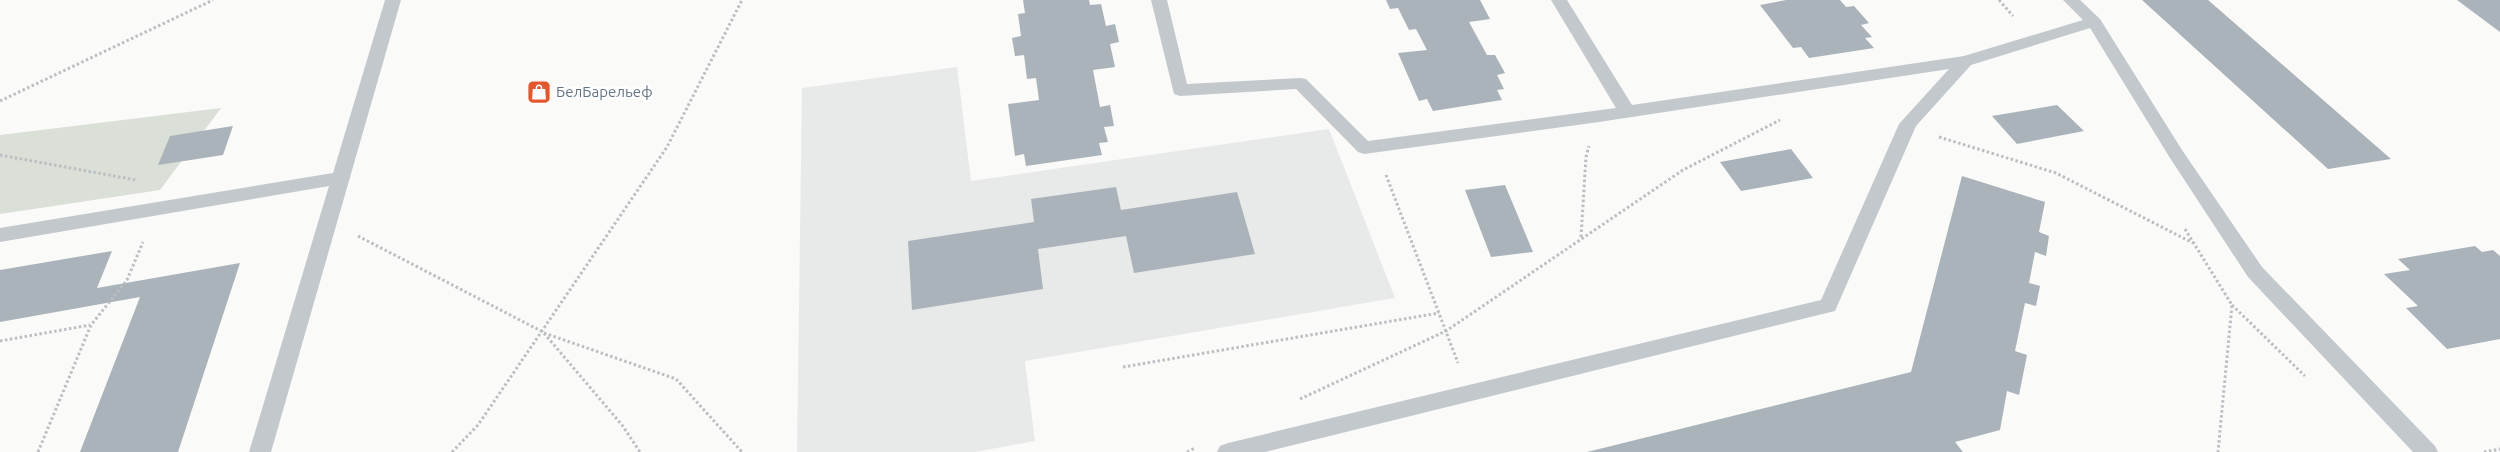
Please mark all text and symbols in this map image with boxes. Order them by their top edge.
shop icon: БелБарельеф [526,79,552,105]
place label: БелБарельеф [556,83,653,100]

